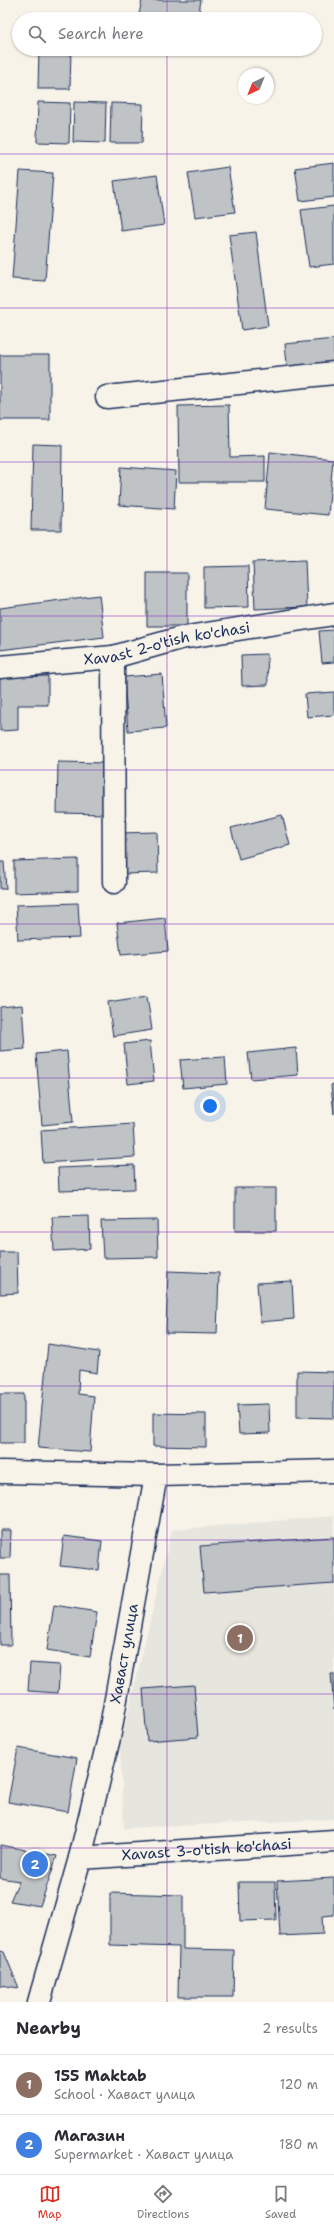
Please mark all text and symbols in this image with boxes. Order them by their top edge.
search box [12,12,322,56]
icon: search [26,23,48,45]
text: Search here [58,24,144,44]
north arrow [238,68,274,104]
street label: Xavast 2-o'tish ko'chasi [83,617,251,670]
your location [200,1096,220,1116]
street label: Хаваст улица [105,1601,143,1705]
pin: 1 [227,1623,253,1653]
street label: Xavast 3-o'tish ko'chasi [121,1834,292,1865]
pin: 2 [22,1849,48,1879]
text: Nearby [16,2017,81,2039]
text: 2 results [262,2020,318,2037]
text: 155 Maktab [54,2066,147,2086]
text: 1 [26,2076,32,2093]
text: 120 m [280,2076,318,2093]
text: School · Хаваст улица [54,2086,195,2103]
text: Магазин [54,2126,125,2146]
text: 2 [24,2136,34,2153]
text: 180 m [279,2136,318,2153]
text: Supermarket · Хаваст улица [54,2146,233,2163]
tab: Map [38,2183,61,2222]
tab: Directions [137,2183,189,2222]
tab: Saved [265,2183,296,2222]

